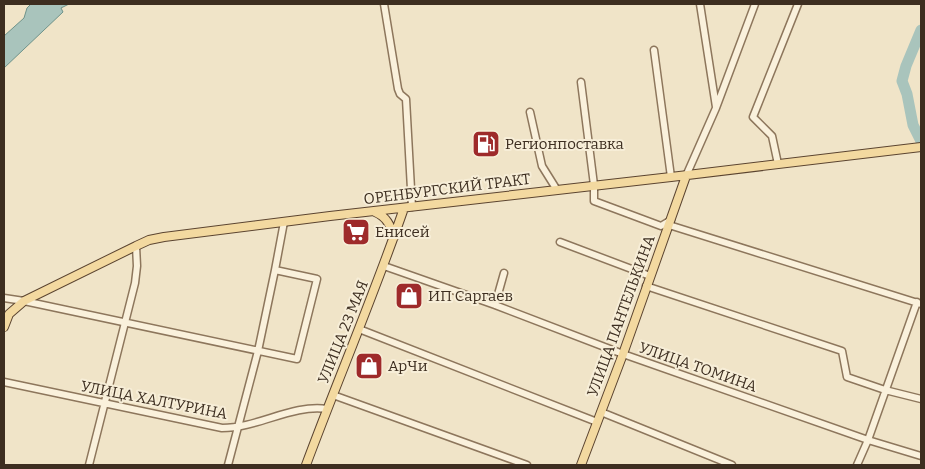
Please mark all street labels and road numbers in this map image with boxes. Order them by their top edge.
street label: ОРЕНБУРГСКИЙ ТРАКТ [363,170,532,208]
street label: УЛИЦА ПАНТЕЛЬКИНА [583,232,659,399]
street label: УЛИЦА 23 МАЯ [314,278,372,386]
street label: УЛИЦА ТОМИНА [637,338,760,396]
street label: УЛИЦА ХАЛТУРИНА [79,377,229,423]

